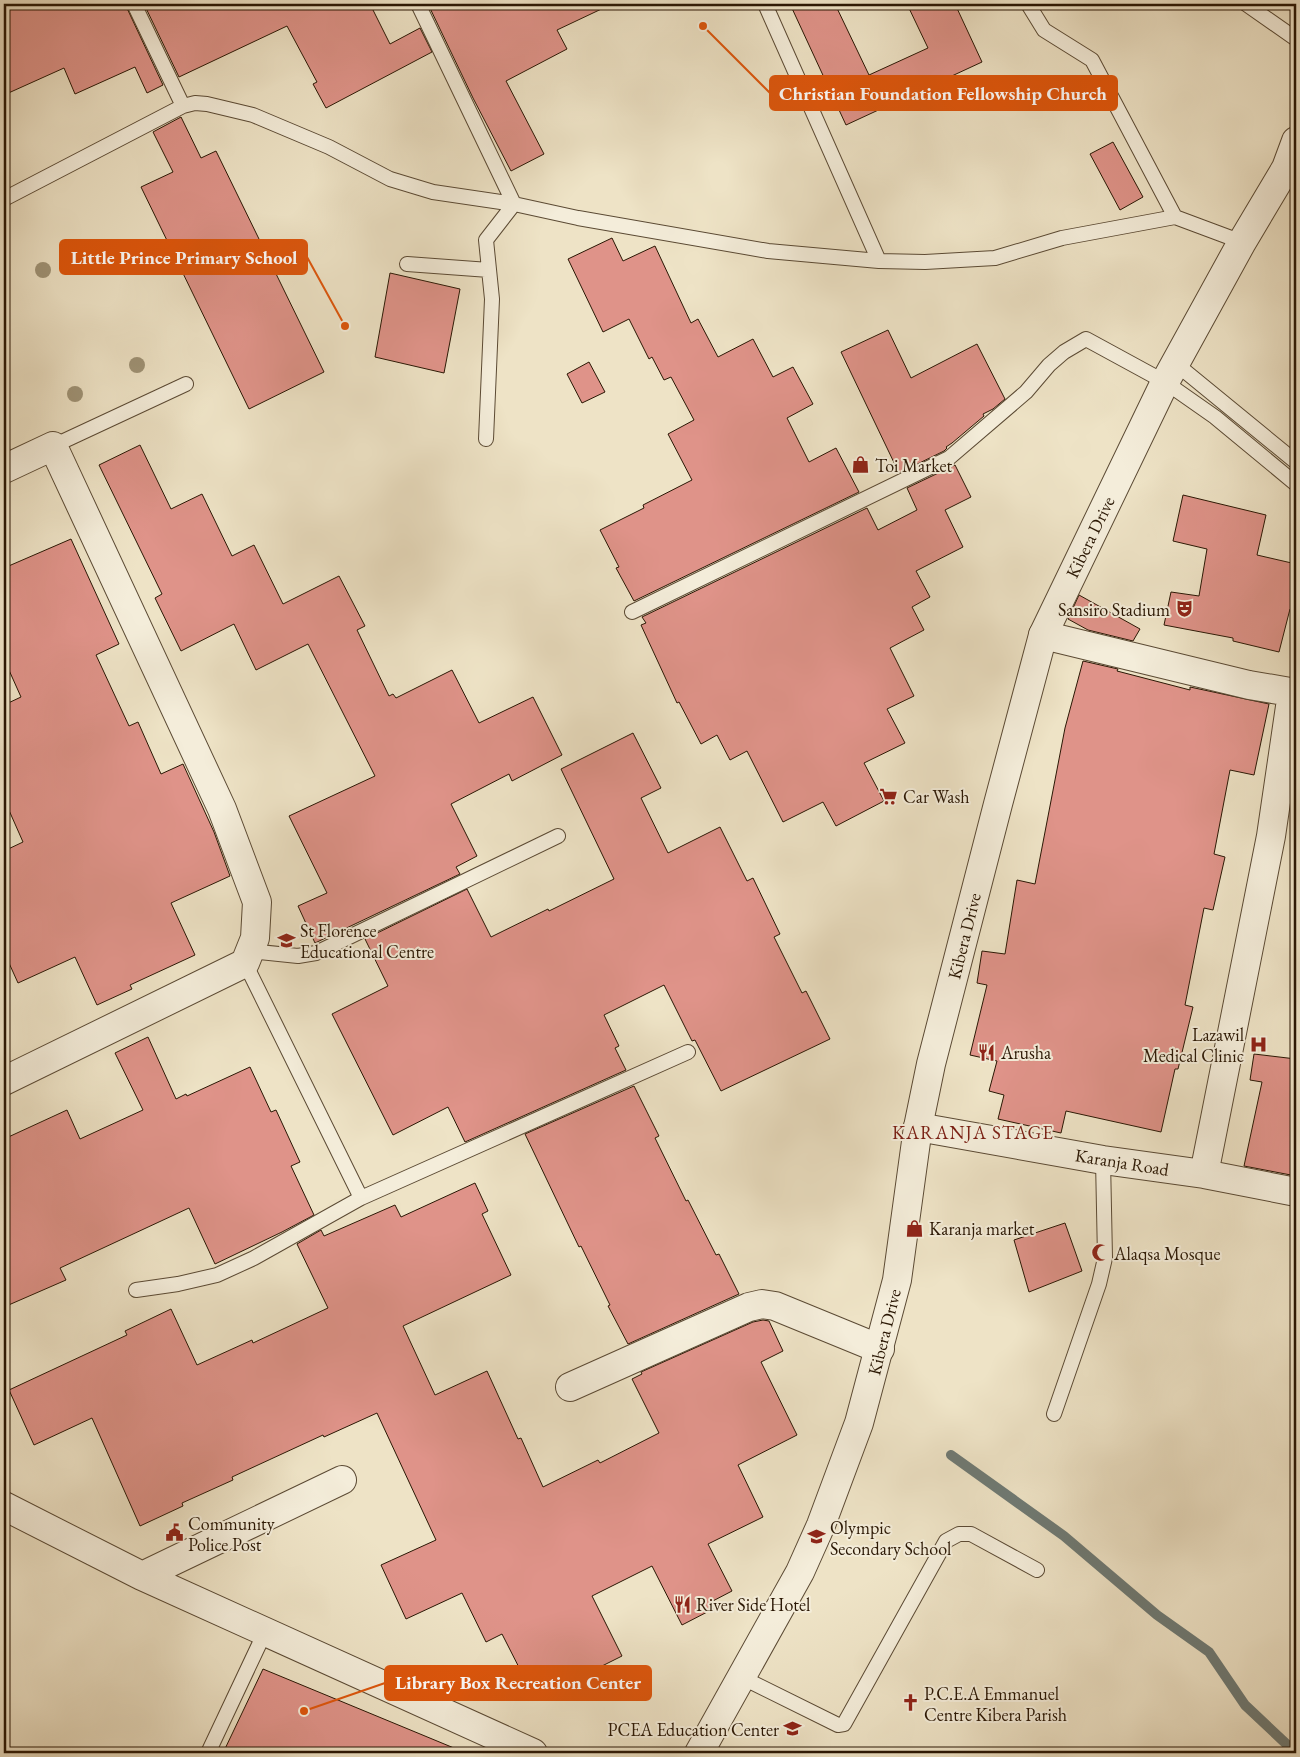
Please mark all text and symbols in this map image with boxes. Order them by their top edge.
callout: Christian Foundation Fellowship Church [770,76,1117,110]
text: Christian Foundation Fellowship Church [779,81,1107,106]
callout: Little Prince Primary School [60,240,307,274]
text: Little Prince Primary School [71,245,298,270]
place label: Toi Market [875,454,953,477]
shop icon: Toi Market [851,455,871,475]
street label: Kibera Drive [1060,492,1120,582]
place label: Sansiro Stadium [1058,598,1170,621]
theatre icon: Sansiro Stadium [1174,599,1194,619]
place label: Car Wash [903,785,970,808]
supermarket icon: Car Wash [879,786,899,806]
street label: Kibera Drive [942,890,986,982]
place label: St Florence Educational Centre [300,919,434,963]
school or university icon: St Florence Educational Centre [276,930,296,950]
place label: Lazawil Medical Clinic [1143,1023,1244,1067]
hospital icon: Lazawil Medical Clinic [1248,1034,1268,1054]
place label: Arusha [1000,1041,1052,1064]
restaurant icon: Arusha [977,1042,997,1062]
district label: KARANJA STAGE [892,1120,1054,1145]
street label: Karanja Road [1073,1143,1171,1181]
place label: Karanja market [929,1217,1035,1240]
shop icon: Karanja market [905,1218,925,1238]
place label: Alaqsa Mosque [1113,1242,1220,1265]
mosque icon: Alaqsa Mosque [1090,1243,1110,1263]
street label: Kibera Drive [862,1286,906,1378]
place label: Community Police Post [188,1512,275,1556]
place label: Olympic Secondary School [830,1516,951,1560]
public building icon: Community Police Post [164,1523,184,1543]
school or university icon: Olympic Secondary School [806,1527,826,1547]
place label: River Side Hotel [696,1593,810,1616]
restaurant icon: River Side Hotel [672,1594,692,1614]
callout: Library Box Recreation Center [385,1666,651,1700]
text: Library Box Recreation Center [395,1670,641,1695]
place label: P.C.E.A Emmanuel Centre Kibera Parish [924,1682,1067,1726]
church icon: P.C.E.A Emmanuel Centre Kibera Parish [900,1693,920,1713]
place label: PCEA Education Center [607,1718,779,1741]
school or university icon: PCEA Education Center [783,1719,803,1739]

